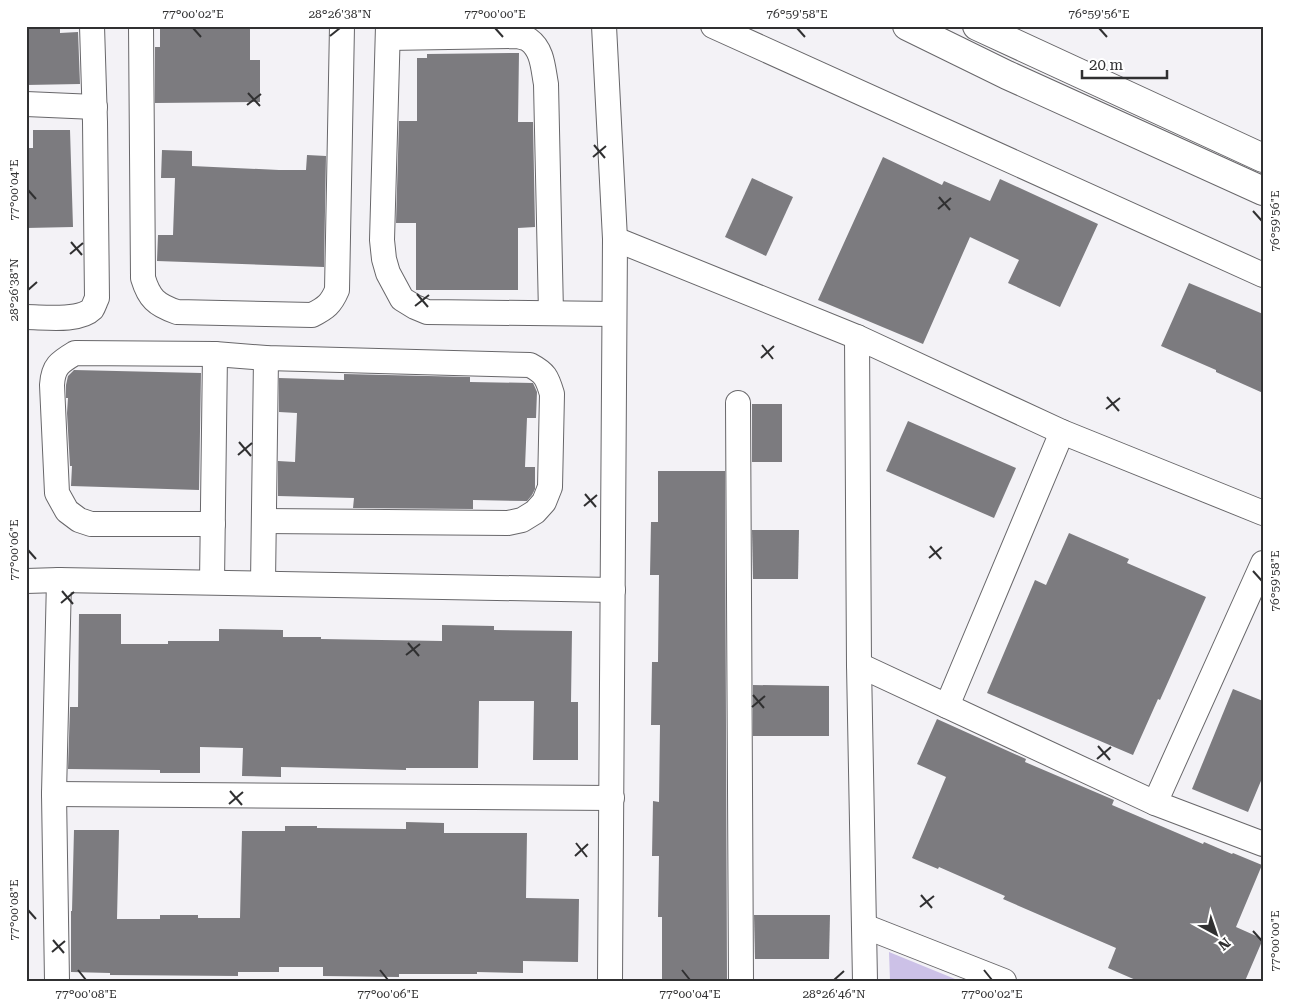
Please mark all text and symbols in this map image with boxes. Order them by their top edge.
text: 77°00'02"E [162,7,224,21]
text: 28°26'38"N [308,7,372,21]
text: 77°00'00"E [464,7,526,21]
text: 76°59'58"E [766,7,828,21]
text: 76°59'56"E [1068,7,1130,21]
scale bar [1082,48,1166,80]
text: 20 m [1089,56,1124,74]
text: 77°00'04"E [7,159,21,221]
text: 76°59'56"E [1268,190,1282,252]
text: 28°26'38"N [7,258,21,322]
text: 77°00'06"E [7,519,21,581]
text: 76°59'58"E [1268,550,1282,612]
text: 77°00'08"E [7,879,21,941]
north arrow [1192,910,1242,960]
text: 77°00'00"E [1268,910,1282,972]
text: N [1215,934,1234,954]
text: 77°00'08"E [55,987,117,1001]
text: 77°00'06"E [357,987,419,1001]
text: 77°00'04"E [659,987,721,1001]
text: 28°26'46"N [802,987,866,1001]
text: 77°00'02"E [961,987,1023,1001]

